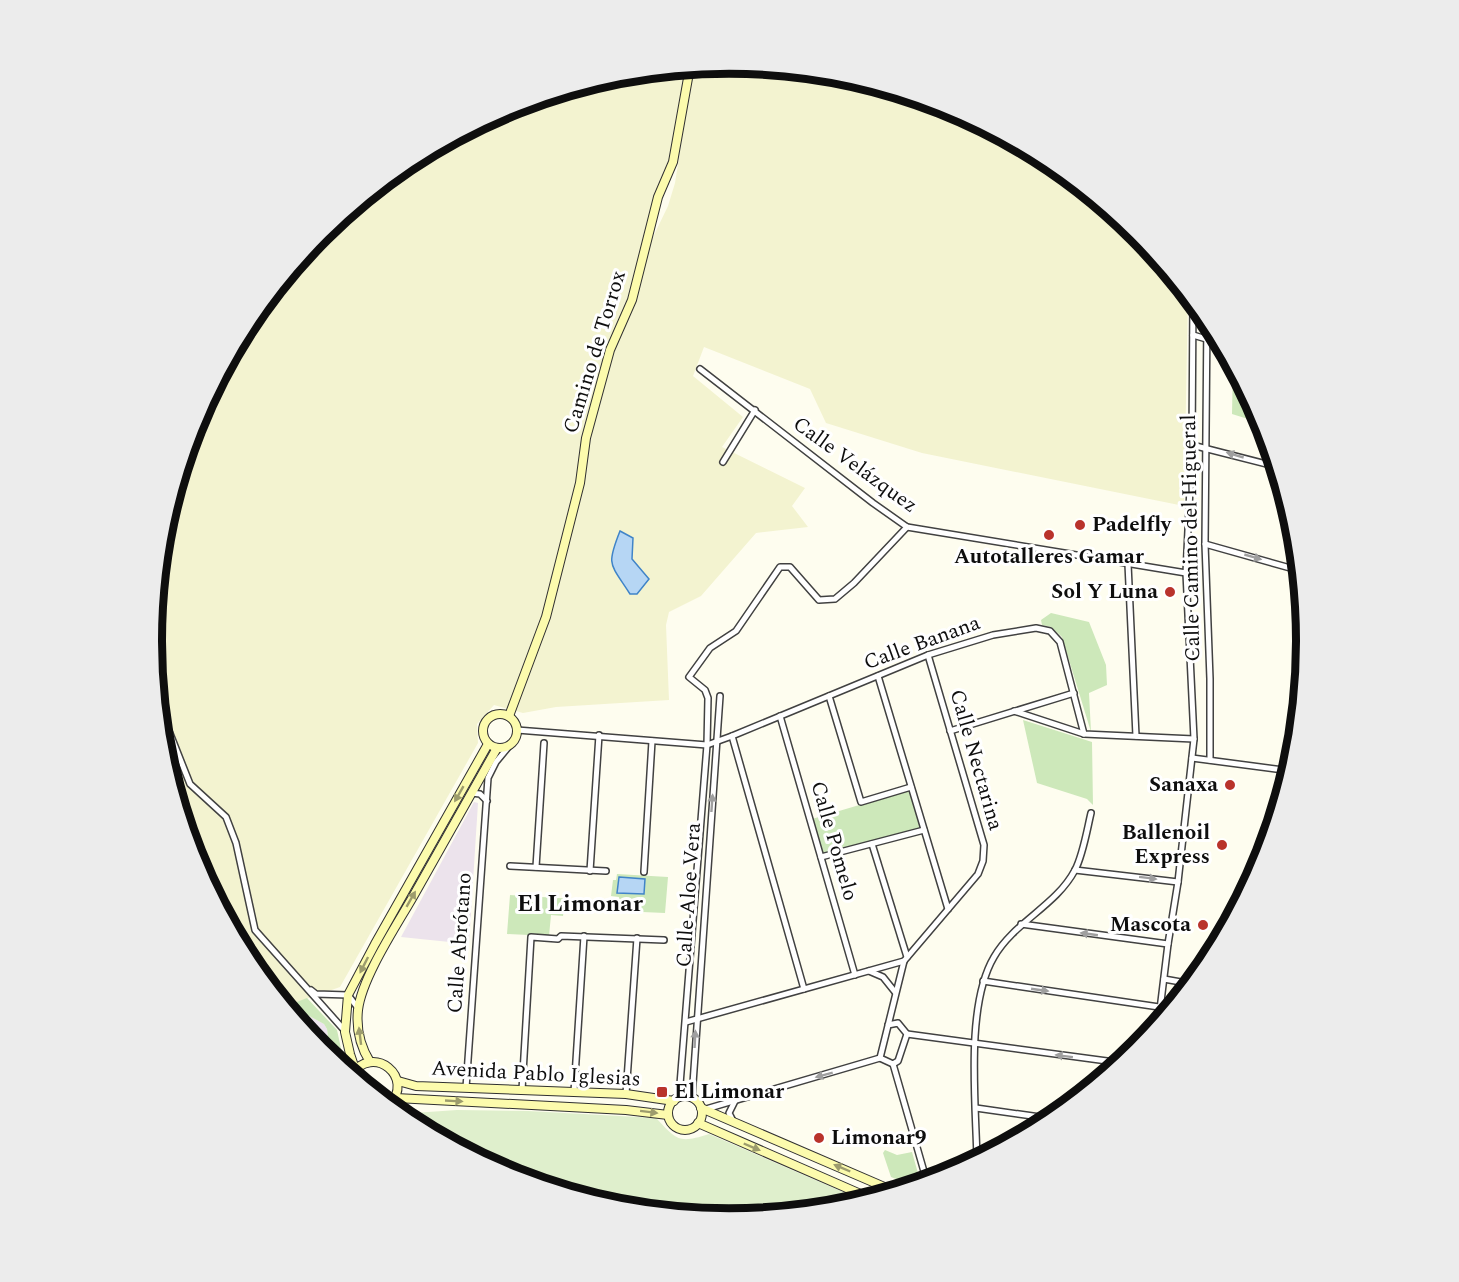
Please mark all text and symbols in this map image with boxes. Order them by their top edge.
street label: Camino de Torrox [555,267,635,437]
street label: Calle Velázquez [786,409,924,521]
street label: Calle Camino del Higueral [1173,414,1209,662]
one-way arrow [1226,450,1244,459]
place label: Padelfly [1092,509,1172,541]
marker: Padelfly [1073,518,1087,532]
marker: Autotalleres Gamar [1042,528,1056,542]
place label: Autotalleres Gamar [954,541,1144,573]
one-way arrow [1244,553,1262,562]
place label: Sol Y Luna [1051,576,1158,608]
marker: Sol Y Luna [1163,585,1177,599]
street label: Calle Banana [859,607,985,679]
street label: Calle Nectarina [941,686,1012,835]
place label: Sanaxa [1149,769,1218,801]
street label: Calle Pomelo [802,777,866,905]
marker: Sanaxa [1223,778,1237,792]
one-way arrow [454,786,464,803]
one-way arrow [707,793,716,812]
place label: Ballenoil Express [1122,817,1210,873]
street label: Calle Aloe Vera [668,821,710,969]
marker: Ballenoil Express [1215,838,1229,852]
street label: Calle Abrótano [439,871,481,1015]
one-way arrow [1138,873,1157,883]
district label: El Limonar [517,886,644,922]
one-way arrow [406,890,416,907]
place label: Mascota [1110,909,1191,941]
marker: Mascota [1196,918,1210,932]
one-way arrow [1080,929,1099,938]
one-way arrow [359,956,369,973]
one-way arrow [1031,985,1050,994]
one-way arrow [355,1027,364,1046]
one-way arrow [690,1030,700,1049]
one-way arrow [1054,1051,1073,1060]
street label: Avenida Pablo Iglesias [431,1053,641,1095]
one-way arrow [815,1071,833,1080]
place label: El Limonar [674,1076,784,1108]
marker: El Limonar [655,1085,669,1099]
one-way arrow [445,1097,464,1106]
one-way arrow [639,1107,658,1117]
place label: Limonar9 [831,1122,927,1154]
marker: Limonar9 [812,1131,826,1145]
one-way arrow [743,1142,761,1152]
one-way arrow [833,1163,851,1173]

